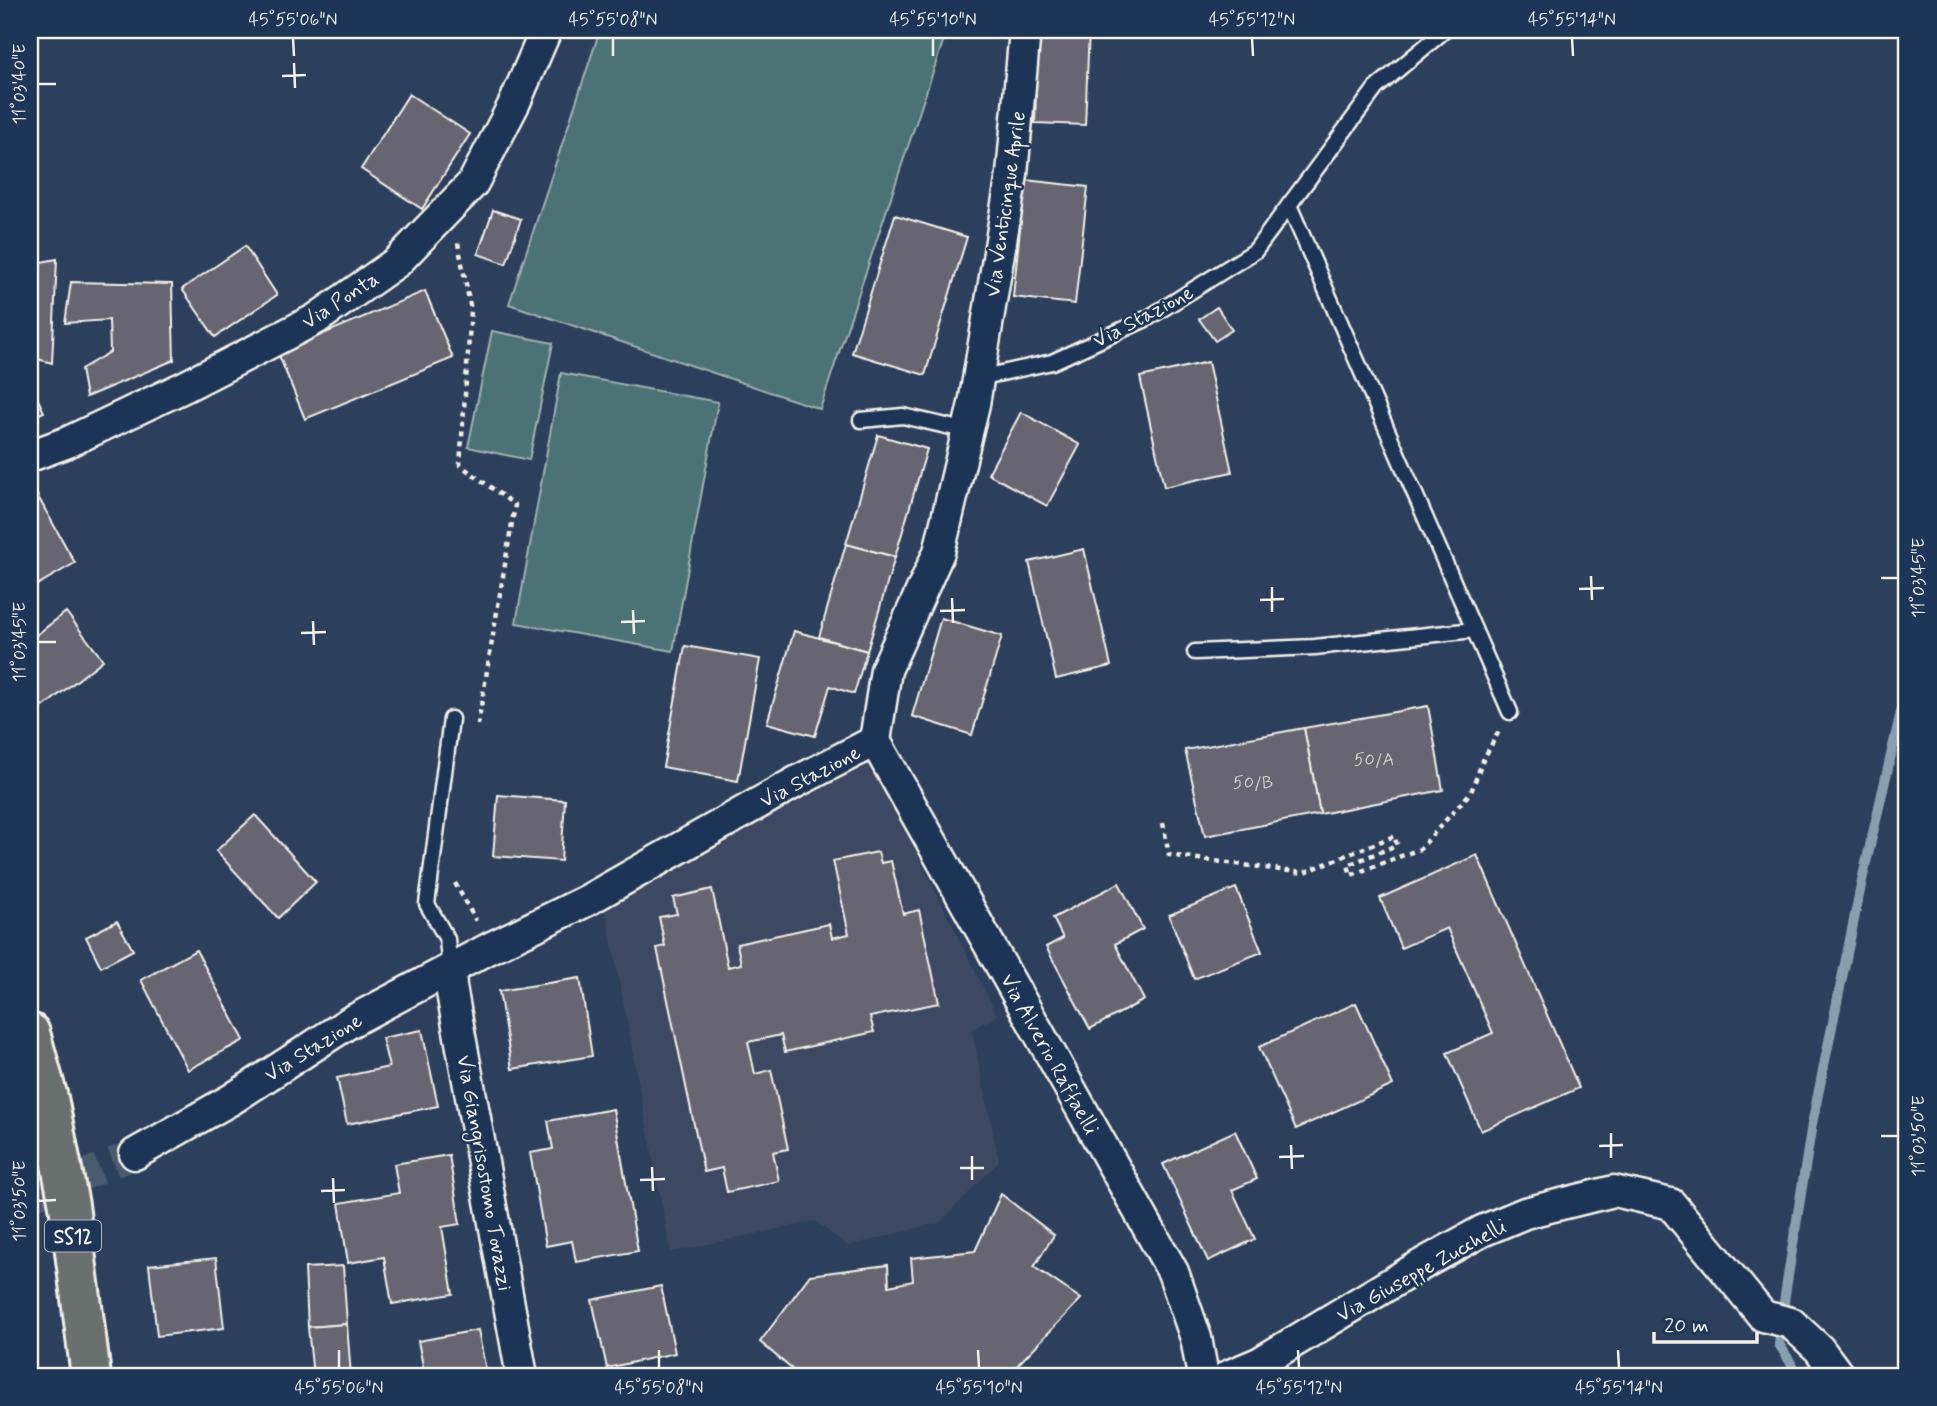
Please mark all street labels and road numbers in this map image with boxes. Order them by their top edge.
street label: Via Venticinque Aprile [979,109,1034,299]
street label: Via Ponta [296,265,385,336]
street label: Via Stazione [1088,279,1199,355]
street label: Via Stazione [755,739,866,815]
street label: Via Alverio Raffaelli [993,969,1105,1140]
street label: Via Stazione [259,1007,368,1089]
street label: Via Giangrisostomo Tovazzi [449,1053,519,1293]
street label: Via Giuseppe Zucchelli [1331,1212,1512,1329]
road number: SS12 [45,1220,101,1252]

